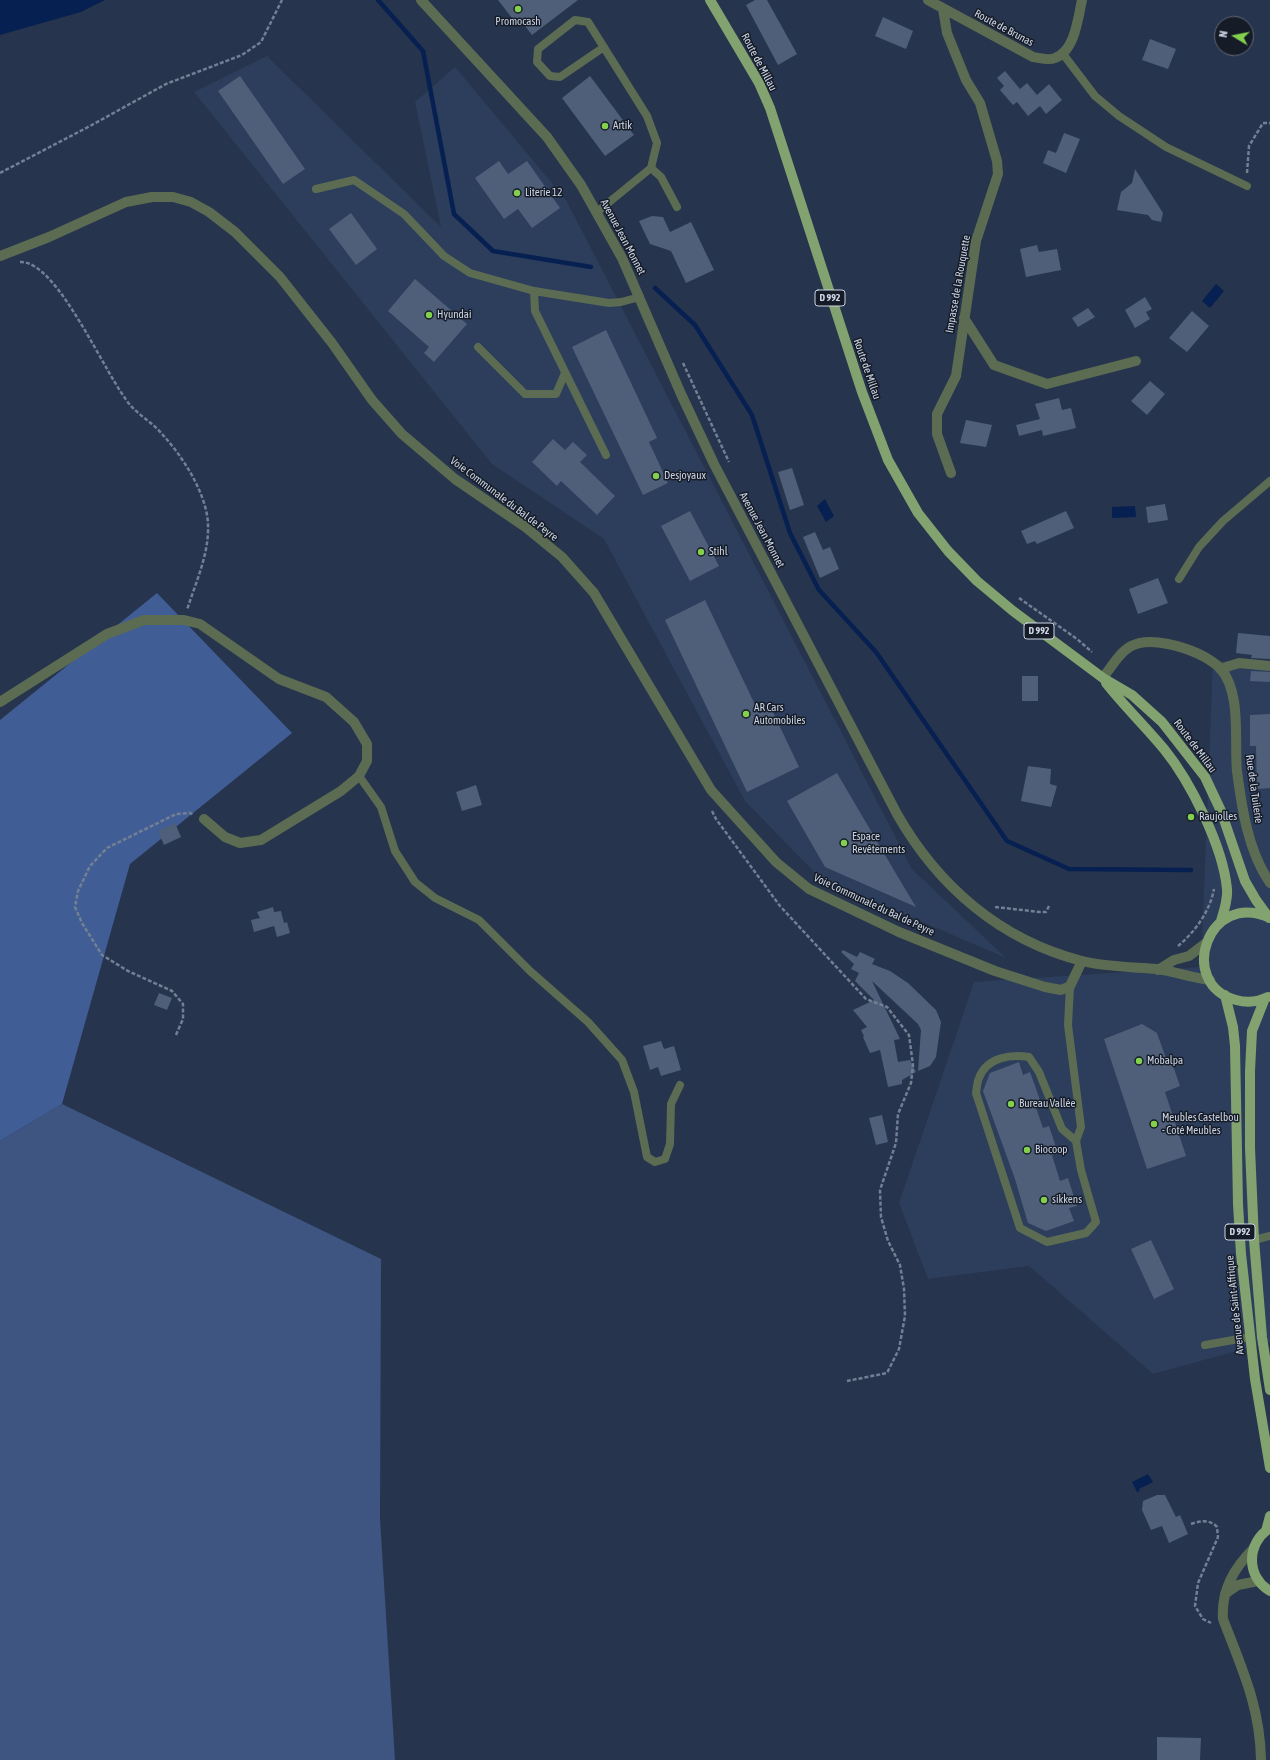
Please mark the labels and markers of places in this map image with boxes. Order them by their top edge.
marker: Promocash [513,4,523,14]
place label: Promocash [495,15,541,29]
place label: Artik [613,119,632,133]
marker: Artik [600,121,610,131]
place label: Literie 12 [525,186,562,200]
marker: Literie 12 [512,188,522,198]
place label: Hyundai [437,308,471,322]
marker: Hyundai [424,310,434,320]
place label: Desjoyaux [664,469,706,483]
marker: Desjoyaux [651,471,661,481]
place label: Stihl [709,545,728,559]
marker: Stihl [696,547,706,557]
place label: AR Cars Automobiles [754,701,805,727]
marker: AR Cars Automobiles [741,709,751,719]
place label: Raujolles [1199,810,1237,824]
marker: Raujolles [1186,812,1196,822]
place label: Espace Revêtements [852,830,905,856]
marker: Espace Revêtements [839,838,849,848]
place label: Mobalpa [1147,1054,1183,1068]
marker: Mobalpa [1134,1056,1144,1066]
place label: Bureau Vallée [1019,1097,1076,1111]
marker: Bureau Vallée [1006,1099,1016,1109]
place label: Meubles Castelbou - Coté Meubles [1162,1111,1239,1137]
marker: Meubles Castelbou - Coté Meubles [1149,1119,1159,1129]
place label: Biocoop [1035,1143,1068,1157]
marker: Biocoop [1022,1145,1032,1155]
place label: sikkens [1052,1193,1082,1207]
marker: sikkens [1039,1195,1049,1205]

